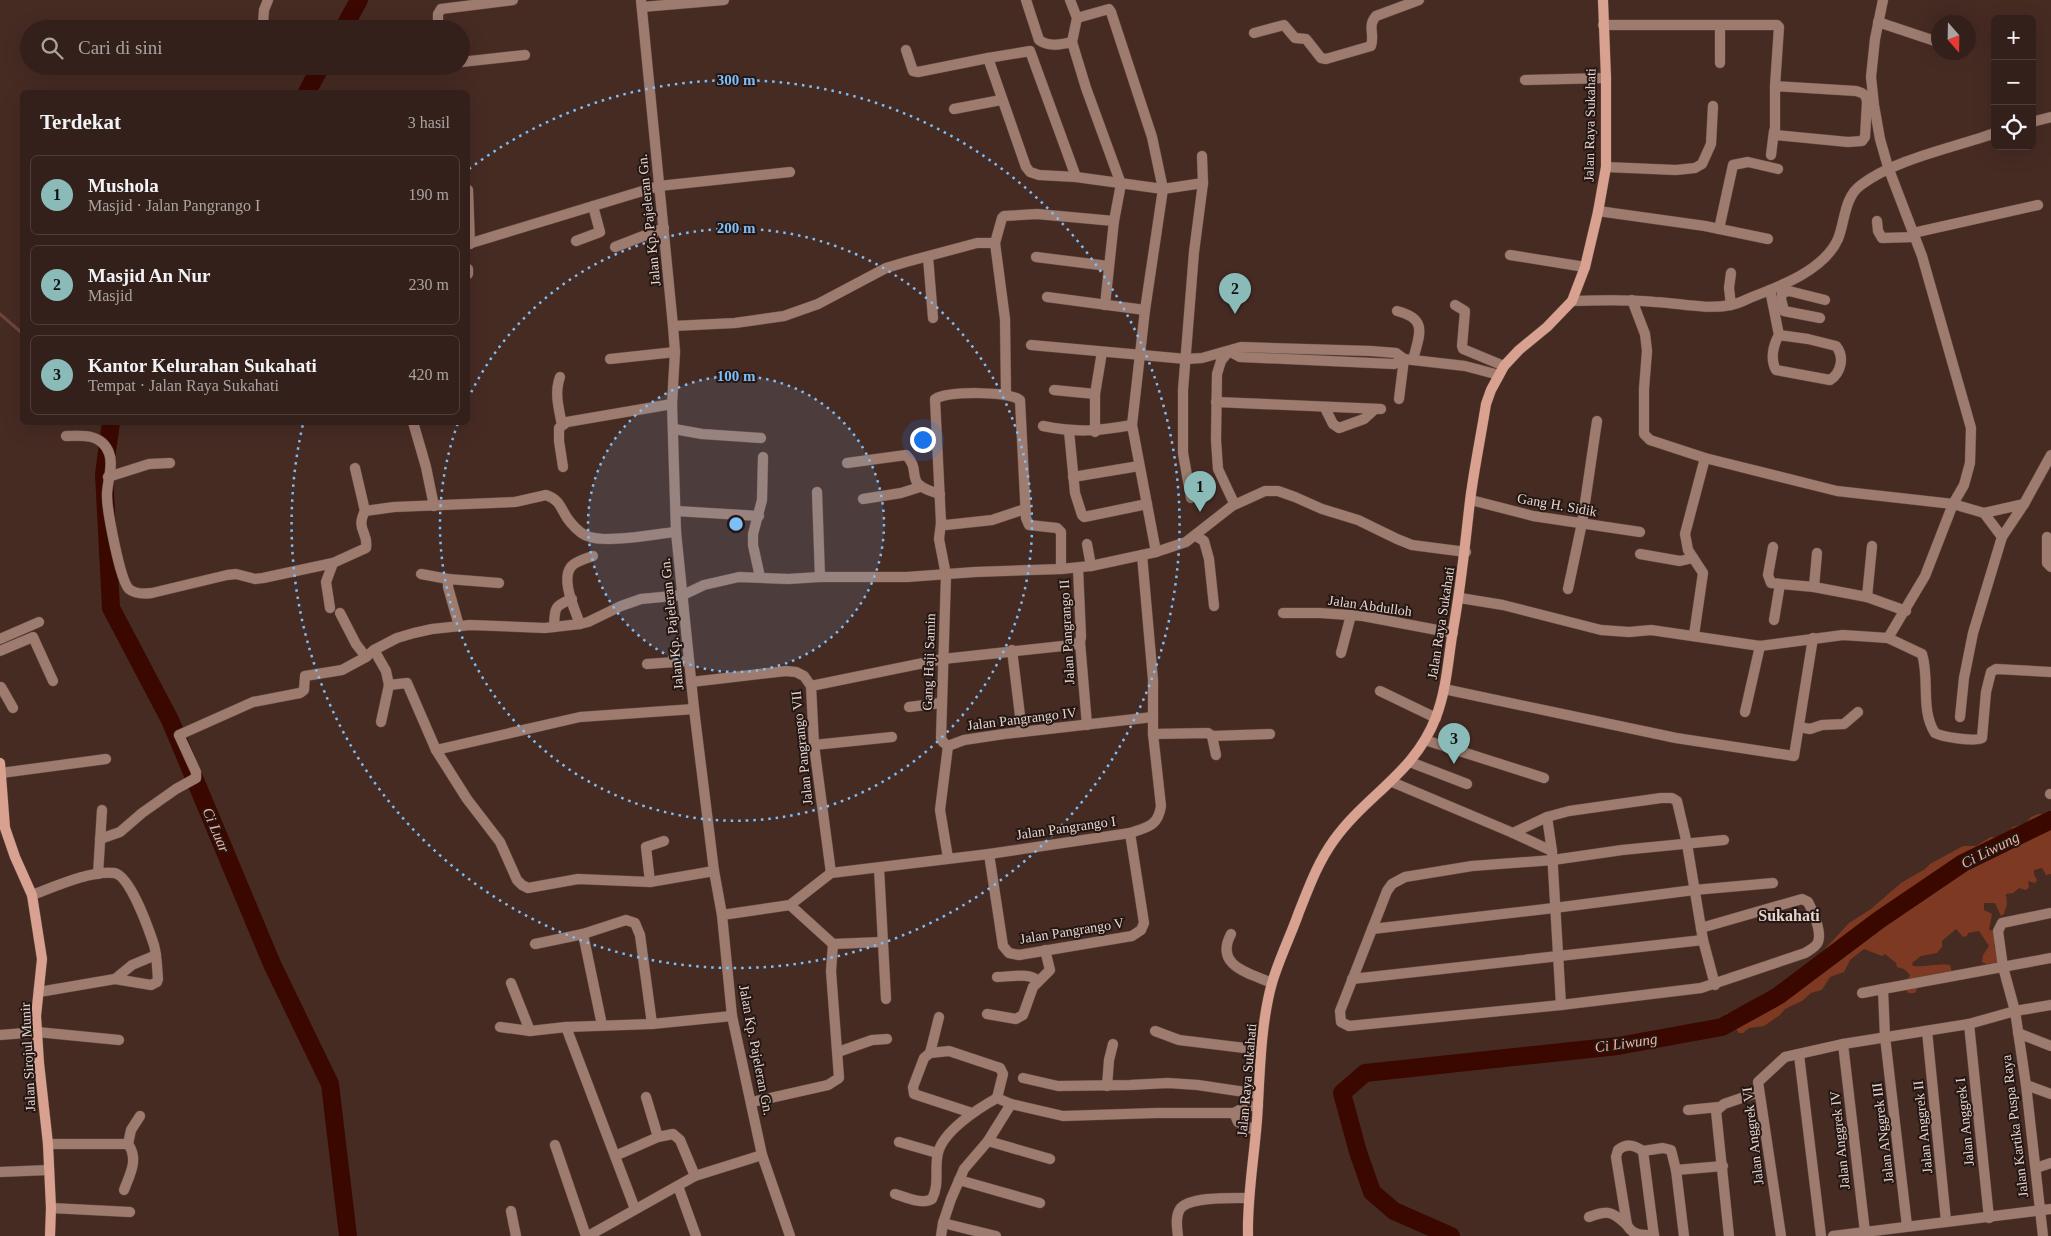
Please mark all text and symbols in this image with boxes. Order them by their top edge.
north arrow [1931,15,1976,60]
map controls [1991,15,2036,150]
button: + [1991,15,2036,60]
search box [20,20,470,75]
icon: search [38,34,66,62]
text: Cari di sini [78,37,162,58]
button: − [1991,60,2036,105]
street label: Jalan Raya Sukahati [1582,68,1598,182]
text: 300 m [717,72,756,88]
button: locate [1991,105,2036,150]
text: Terdekat [40,110,121,134]
text: 3 hasil [408,114,450,131]
street label: Jalan Kp. Pajeleran Gn. [635,153,663,287]
text: Mushola [88,175,159,196]
text: 1 [53,186,61,203]
text: 190 m [409,186,449,203]
text: Masjid · Jalan Pangrango I [88,197,260,214]
text: 200 m [717,220,756,236]
text: Masjid An Nur [88,265,210,286]
pin: 2 [1219,273,1251,314]
text: 2 [53,276,61,293]
text: 230 m [409,276,449,293]
text: Masjid [88,287,132,304]
text: Kantor Kelurahan Sukahati [88,355,317,376]
text: 3 [53,366,61,383]
text: 420 m [409,366,449,383]
text: 100 m [717,368,756,384]
text: Tempat · Jalan Raya Sukahati [88,377,279,394]
your location [910,427,936,453]
pin: 1 [1184,471,1216,512]
street label: Gang H. Sidik [1516,491,1598,519]
centre of rings [727,515,745,533]
street label: Jalan Kp. Pajeleran Gn. [658,557,686,691]
street label: Jalan Raya Sukahati [1425,566,1457,680]
street label: Jalan Pangrango II [1057,579,1077,685]
street label: Jalan Abdulloh [1327,593,1413,619]
street label: Gang Haji Samin [920,613,938,711]
street label: Jalan Pangrango VII [789,690,815,806]
street label: Jalan Pangrango IV [966,705,1078,733]
pin: 3 [1438,723,1470,764]
water label: Ci Luar [199,805,233,855]
street label: Jalan Pangrango I [1015,814,1117,842]
water label: Ci Liwung [1958,828,2022,871]
district label: Sukahati [1758,907,1820,924]
street label: Jalan Pangrango V [1019,915,1125,947]
street label: Jalan Kp. Pajeleran Gn. [736,983,776,1117]
street label: Jalan Sirojul Munir [18,1002,38,1112]
street label: Jalan Raya Sukahati [1235,1023,1259,1137]
water label: Ci Liwung [1594,1031,1659,1055]
street label: Jalan Kartika Puspa Raya [1999,1053,2031,1198]
street label: Jalan Anggrek I [1953,1077,1977,1167]
street label: Jalan Anggrek II [1911,1079,1935,1174]
street label: Jalan ANggrek III [1869,1082,1897,1184]
street label: Jalan Anggrek VI [1740,1086,1766,1186]
street label: Jalan Anggrek IV [1827,1090,1853,1190]

